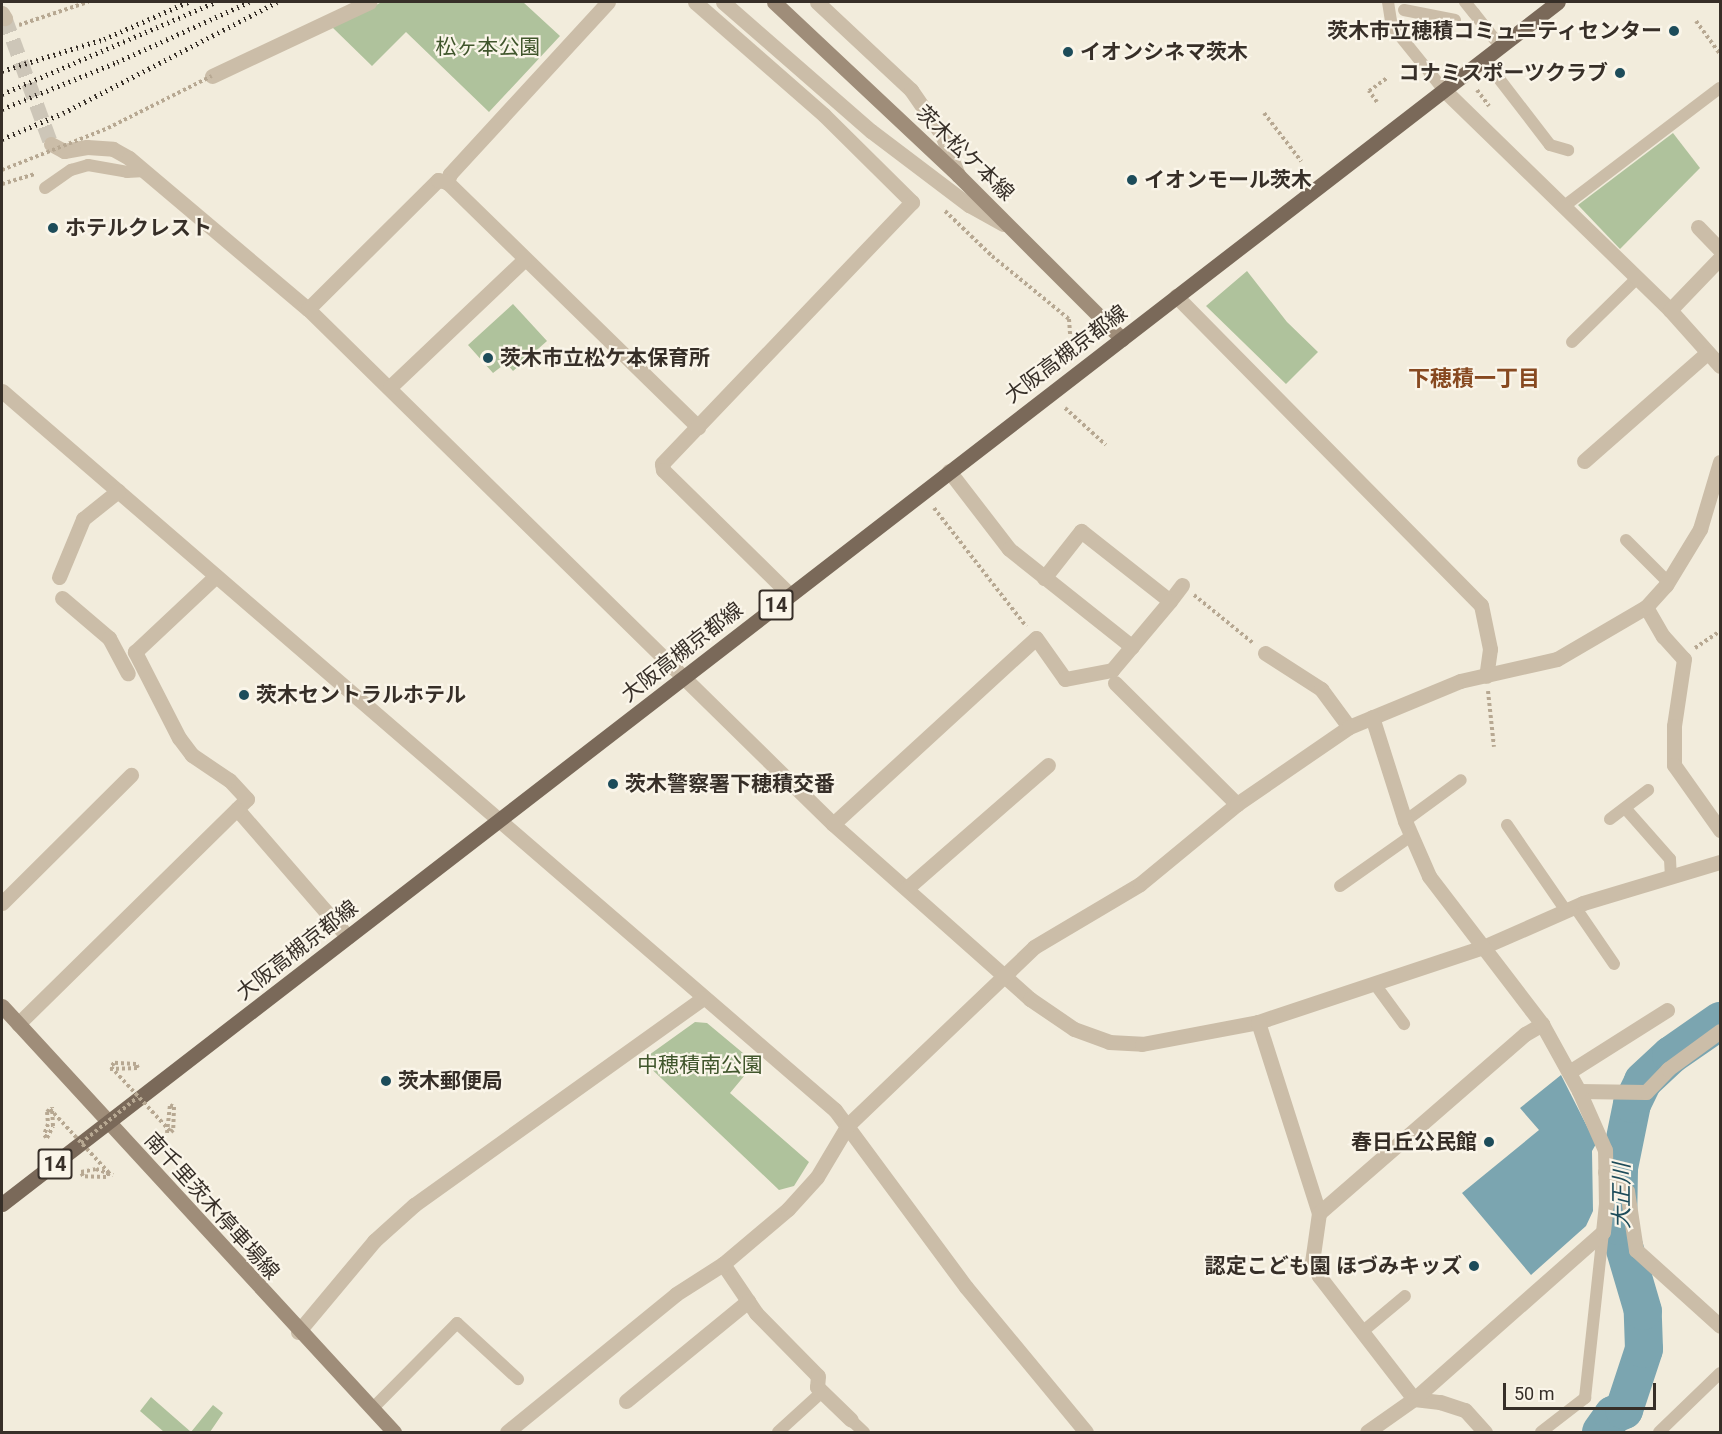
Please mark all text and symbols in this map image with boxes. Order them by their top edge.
place label: 茨木市立穂積コミュニティセンター [1326,18,1662,44]
marker: 茨木市立穂積コミュニティセンター [1667,24,1681,38]
park label: 松ヶ本公園 [436,34,540,60]
place label: イオンシネマ茨木 [1080,39,1248,65]
marker: イオンシネマ茨木 [1061,45,1075,59]
place label: コナミスポーツクラブ [1398,60,1608,86]
marker: コナミスポーツクラブ [1613,66,1627,80]
street label: 茨木松ケ本線 [911,100,1019,206]
place label: イオンモール茨木 [1144,167,1312,193]
marker: イオンモール茨木 [1125,173,1139,187]
place label: ホテルクレスト [65,215,212,241]
marker: ホテルクレスト [46,221,60,235]
street label: 大阪高槻京都線 [1000,300,1132,408]
place label: 茨木市立松ケ本保育所 [500,345,710,371]
marker: 茨木市立松ケ本保育所 [481,351,495,365]
district label: 下穂積一丁目 [1408,366,1540,392]
road number: 14 [758,588,794,622]
street label: 大阪高槻京都線 [616,597,748,707]
place label: 茨木セントラルホテル [256,682,466,708]
marker: 茨木セントラルホテル [237,688,251,702]
place label: 茨木警察署下穂積交番 [625,771,835,797]
marker: 茨木警察署下穂積交番 [606,777,620,791]
street label: 大阪高槻京都線 [231,895,363,1005]
park label: 中穂積南公園 [637,1052,763,1078]
place label: 茨木郵便局 [398,1068,503,1094]
marker: 茨木郵便局 [379,1074,393,1088]
street label: 南千里茨木停車場線 [139,1127,285,1285]
place label: 春日丘公民館 [1351,1129,1477,1155]
marker: 春日丘公民館 [1482,1135,1496,1149]
road number: 14 [37,1147,73,1181]
water label: 大正川 [1609,1163,1635,1229]
place label: 認定こども園 ほづみキッズ [1205,1253,1462,1279]
marker: 認定こども園 ほづみキッズ [1467,1259,1481,1273]
scale bar [1506,1371,1659,1409]
text: 50 m [1514,1383,1554,1404]

